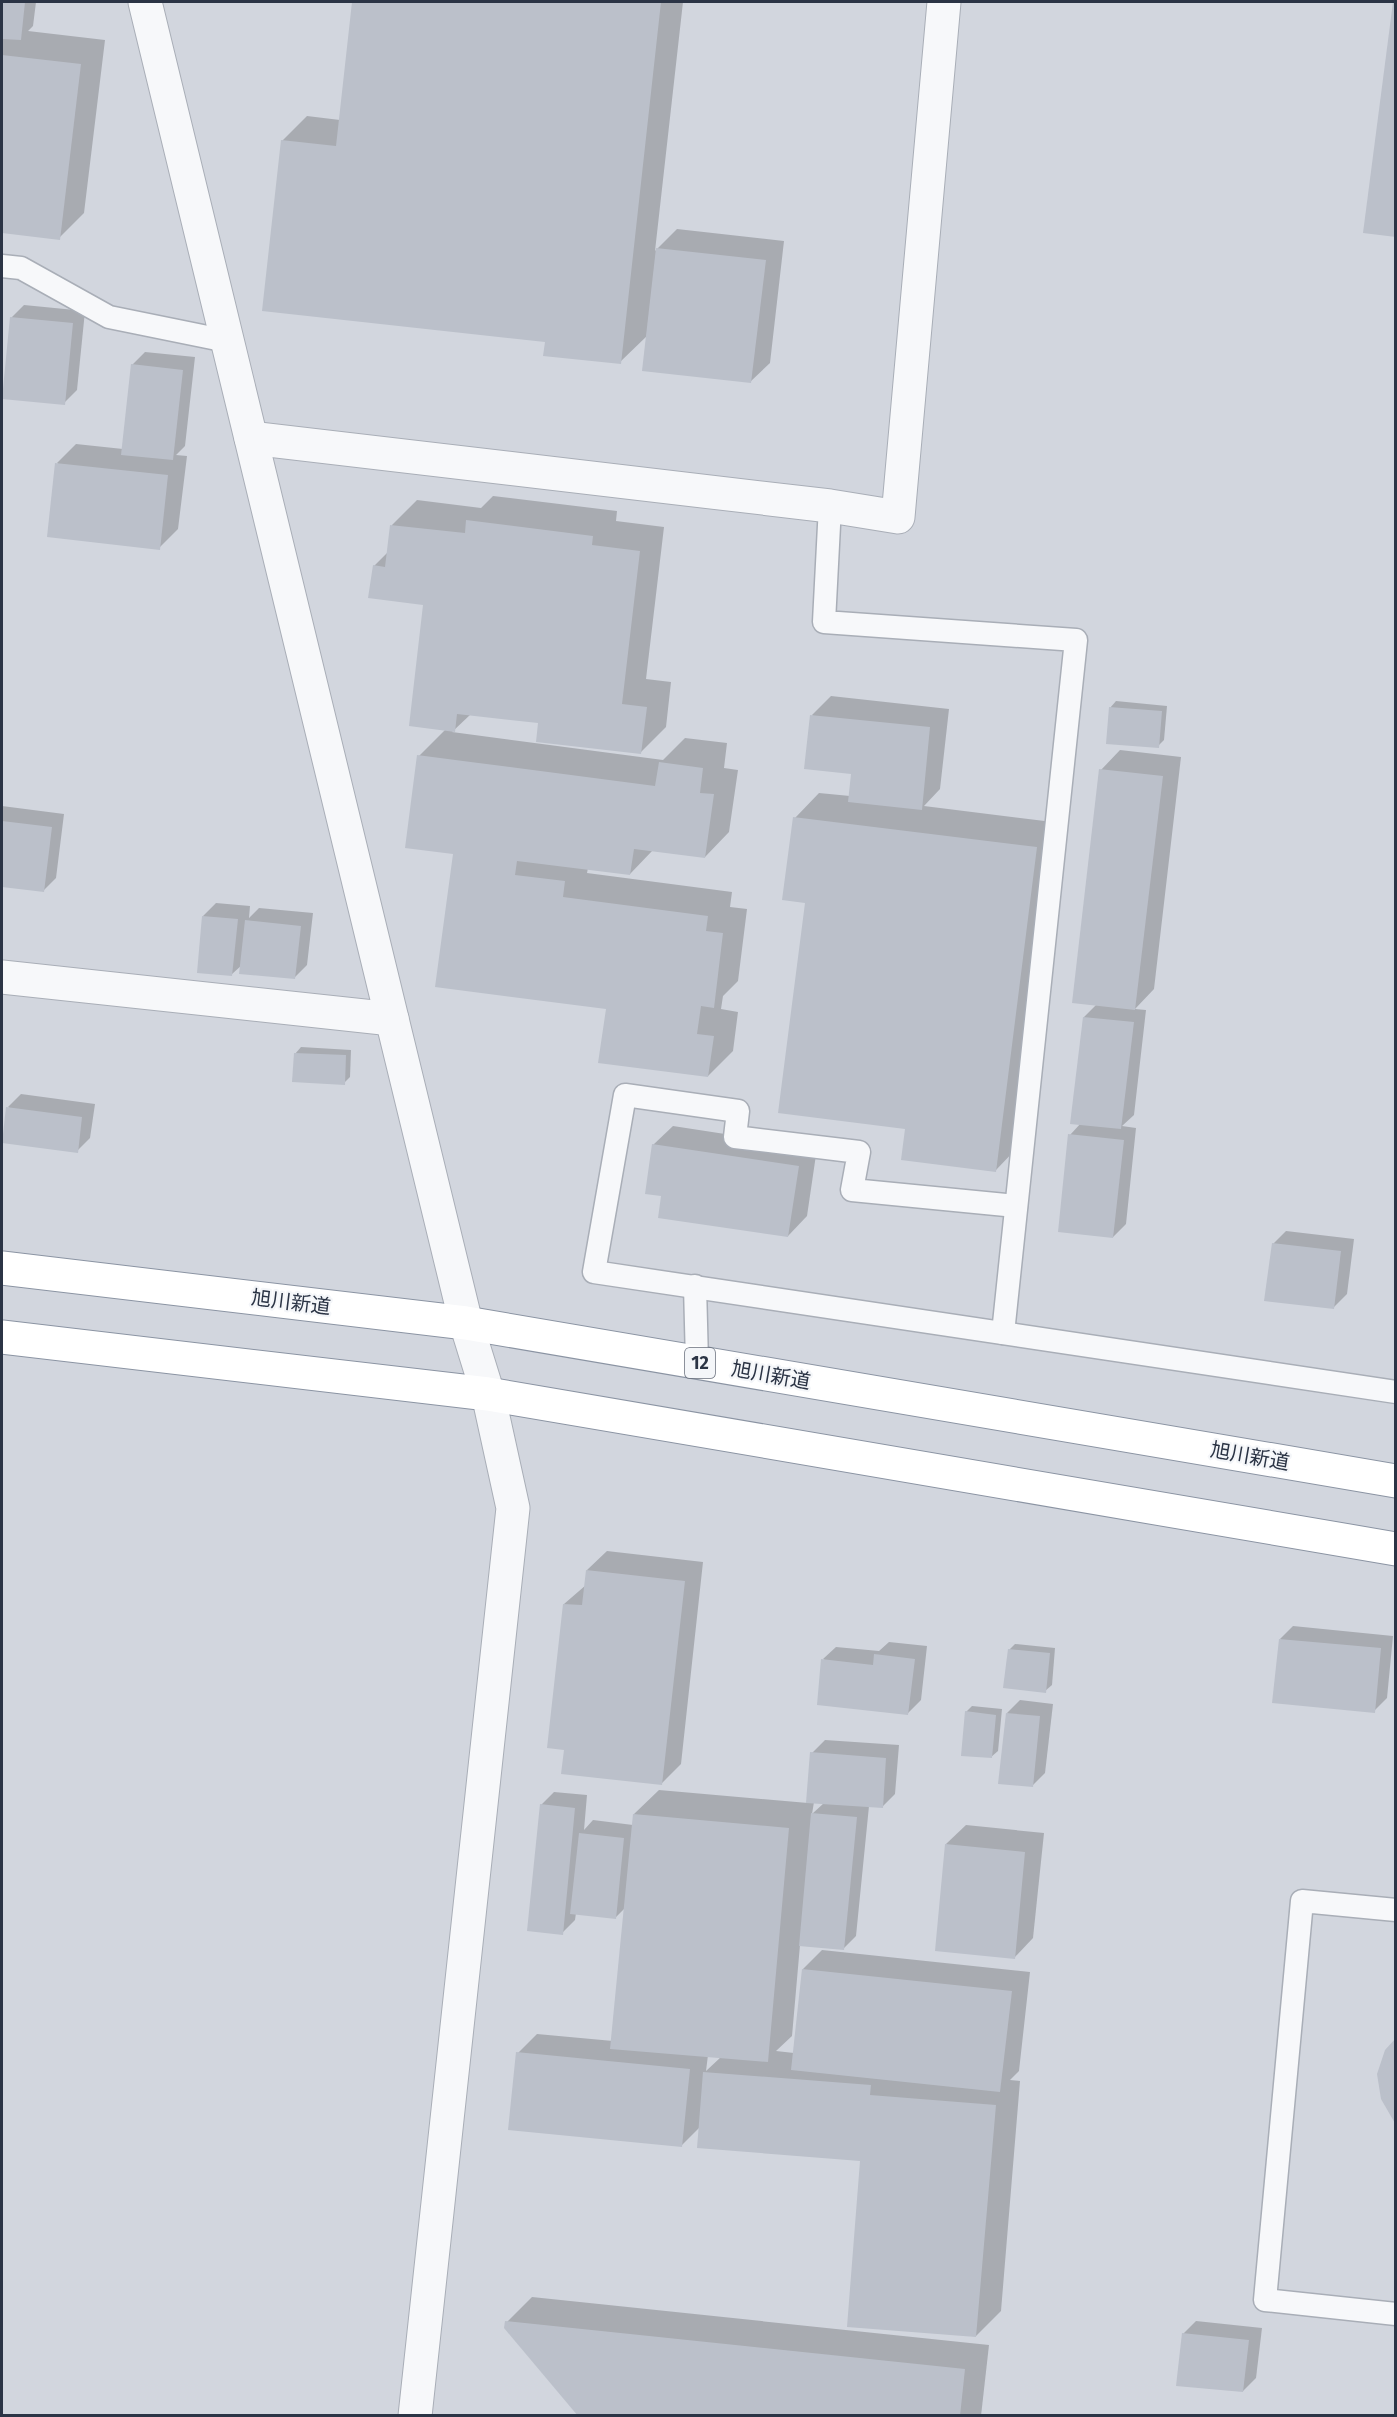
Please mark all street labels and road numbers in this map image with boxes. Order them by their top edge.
street label: 旭川新道 [250,1285,332,1319]
road number: 12 [685,1348,715,1378]
street label: 旭川新道 [730,1356,812,1394]
street label: 旭川新道 [1209,1437,1291,1475]

